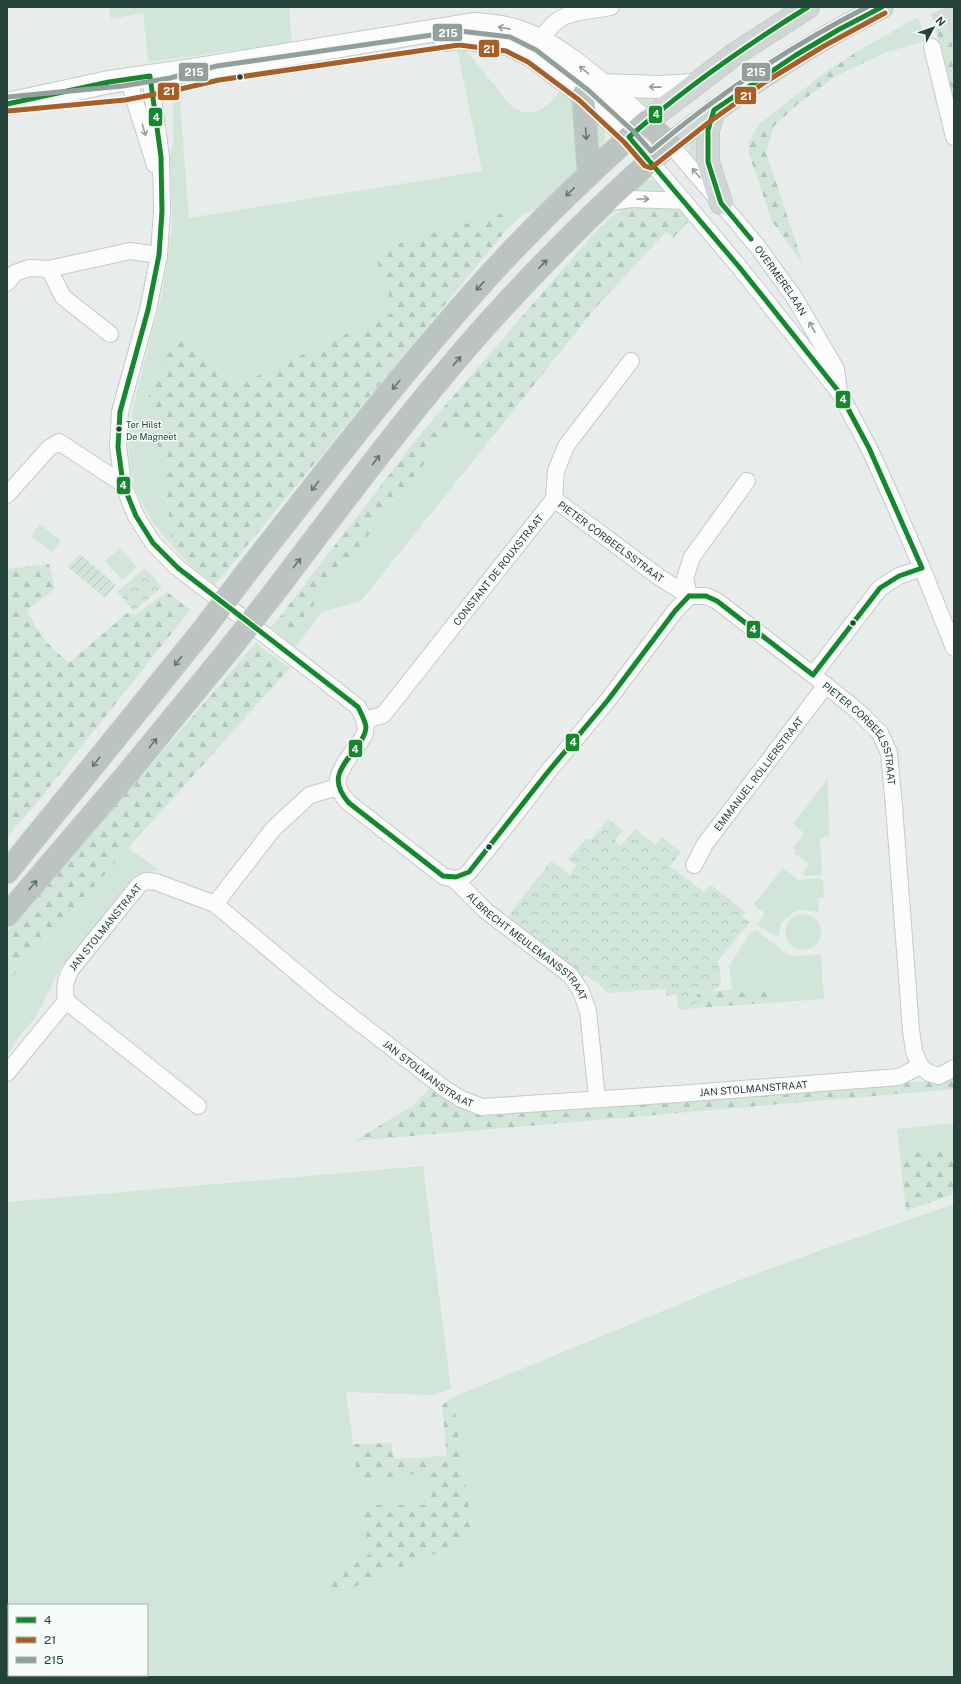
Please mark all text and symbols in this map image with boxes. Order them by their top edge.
north arrow [913,8,953,48]
text: N [933,14,948,29]
line badge: 215 [432,23,463,42]
one-way arrow [497,23,510,31]
text: 215 [438,27,458,39]
line badge: 21 [478,39,500,58]
text: 21 [483,43,495,55]
line badge: 215 [178,62,209,82]
line badge: 215 [741,62,771,82]
text: 215 [184,66,204,78]
one-way arrow [578,66,589,75]
text: 215 [746,66,766,78]
unlabelled marker [235,72,245,82]
line badge: 21 [157,82,180,101]
one-way arrow [649,83,662,91]
text: 21 [163,85,175,97]
line badge: 21 [734,86,757,105]
text: 21 [740,90,752,102]
line badge: 4 [648,105,663,124]
line badge: 4 [148,107,163,127]
text: 4 [652,108,660,120]
text: 4 [152,111,160,123]
one-way arrow [141,123,148,136]
one-way arrow [583,127,590,140]
one-way arrow [691,168,700,179]
one-way arrow [565,187,575,197]
one-way arrow [636,195,649,203]
street label: OVERMERELAAN [752,243,809,318]
one-way arrow [538,259,548,269]
one-way arrow [475,281,485,291]
one-way arrow [808,321,816,333]
one-way arrow [452,355,461,366]
one-way arrow [391,380,400,390]
line badge: 4 [835,390,851,409]
text: 4 [839,393,847,405]
place label: Ter Hilst De Magneet [126,419,177,442]
marker: Ter Hilst De Magneet [114,424,124,434]
one-way arrow [372,454,381,465]
line badge: 4 [116,476,131,495]
text: 4 [119,479,127,491]
one-way arrow [310,481,319,492]
street label: PIETER CORBEELSSTRAAT [556,498,666,585]
street label: CONSTANT DE ROUXSTRAAT [450,512,546,628]
one-way arrow [292,557,301,568]
unlabelled marker [848,618,858,628]
line badge: 4 [746,620,761,639]
text: 4 [749,623,757,635]
one-way arrow [174,655,183,666]
street label: PIETER CORBEELSSTRAAT [820,679,898,786]
street label: EMMANUEL ROLLIERSTRAAT [711,714,806,833]
line badge: 4 [565,733,580,752]
text: 4 [569,736,577,748]
one-way arrow [148,738,157,749]
line badge: 4 [348,739,363,758]
text: 4 [351,743,359,755]
one-way arrow [92,756,101,767]
unlabelled marker [484,842,494,852]
one-way arrow [28,880,37,891]
street label: JAN STOLMANSTRAAT [66,881,144,973]
street label: ALBRECHT MEULEMANSSTRAAT [465,890,590,1002]
street label: JAN STOLMANSTRAAT [381,1037,475,1109]
street label: JAN STOLMANSTRAAT [699,1078,808,1098]
legend [8,1604,148,1676]
text: 4 [44,1613,52,1627]
text: 21 [44,1633,56,1647]
text: 215 [44,1653,64,1667]

